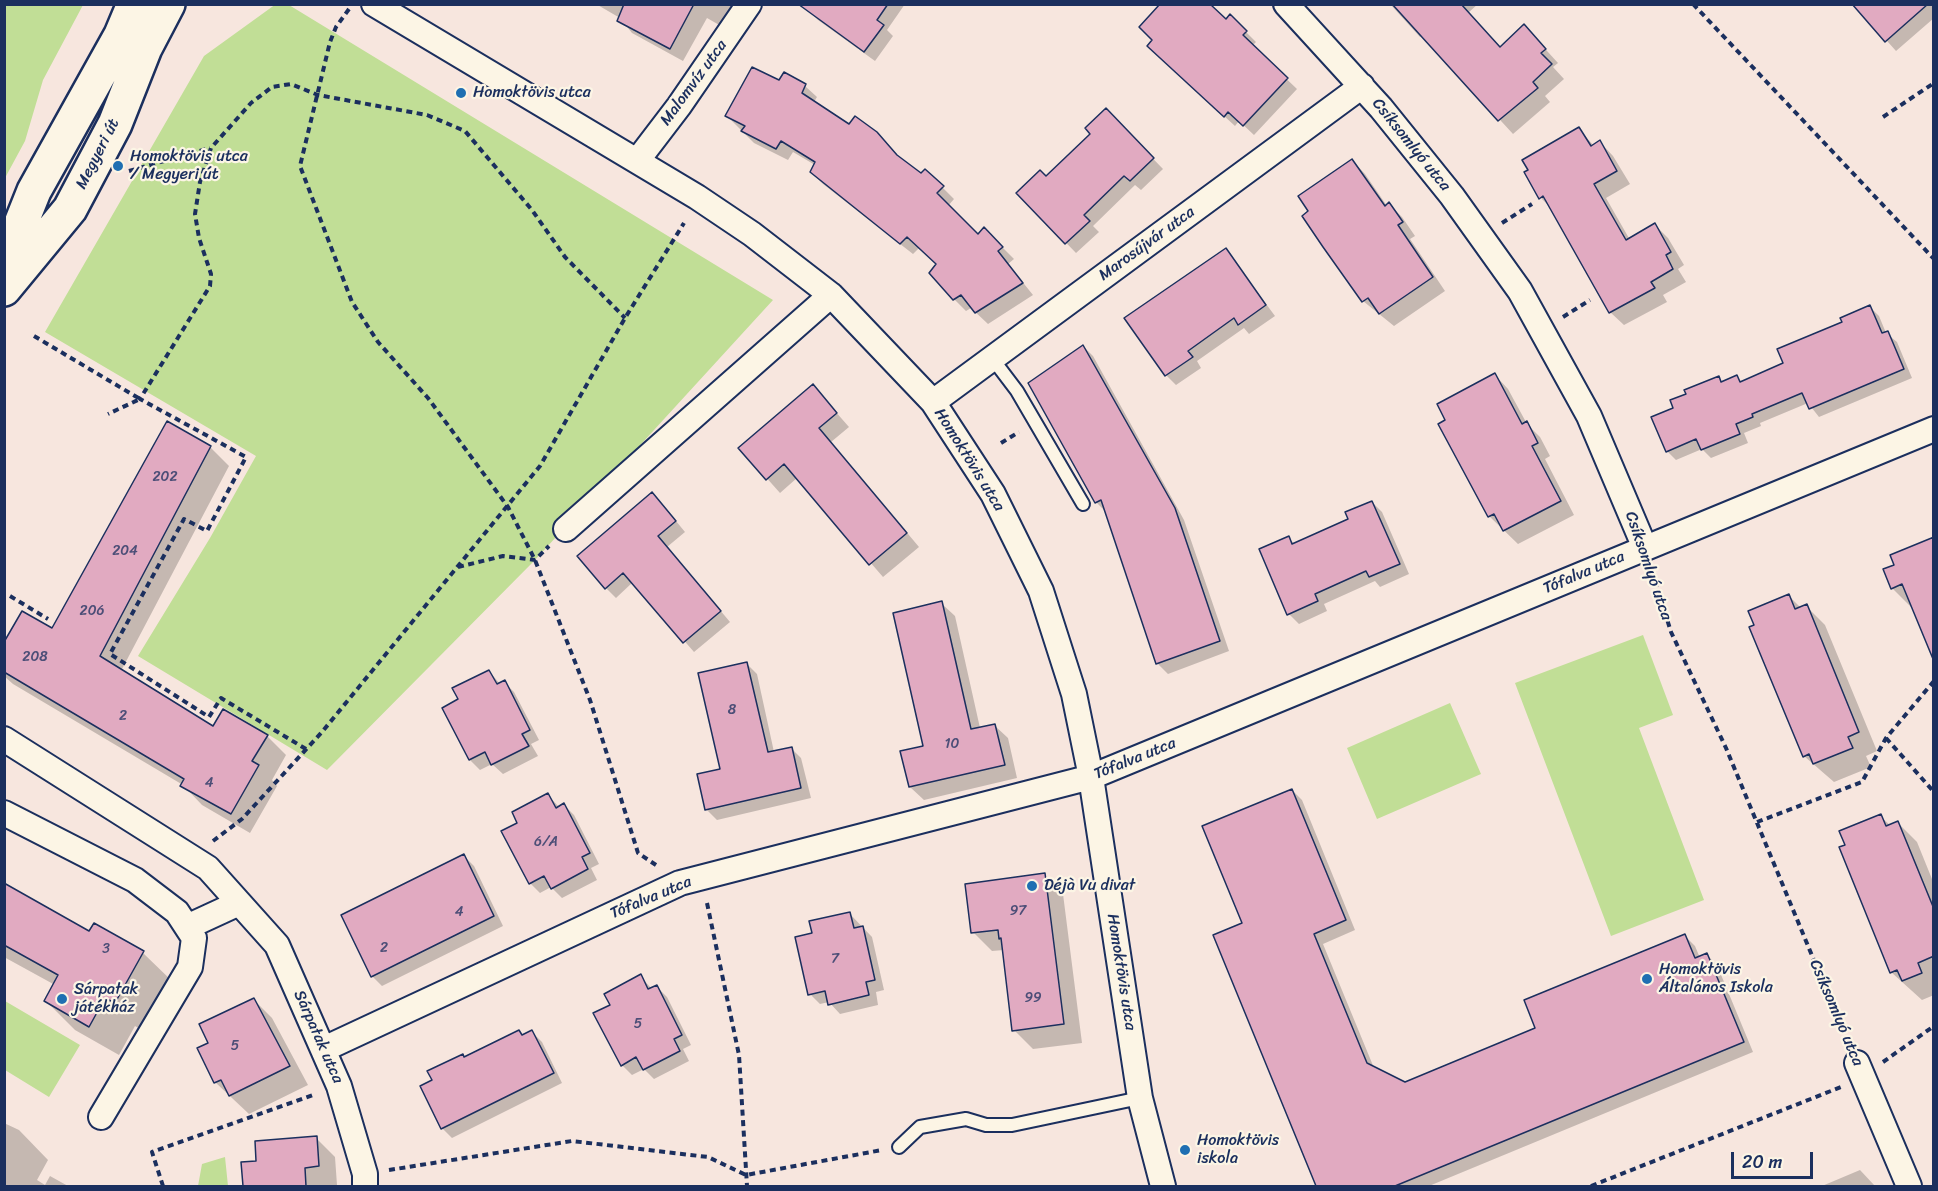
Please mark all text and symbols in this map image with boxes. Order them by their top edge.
street label: Malomvíz utca [656,36,732,130]
place label: Homoktövis utca [473,83,591,103]
marker: Homoktövis utca [454,86,468,100]
street label: Csíksomlyó utca [1368,95,1454,195]
street label: Megyeri út [72,116,124,192]
place label: Homoktövis utca / Megyeri út [130,147,248,185]
marker: Homoktövis utca / Megyeri út [111,159,125,173]
street label: Marosújvár utca [1095,203,1199,285]
street label: Homoktövis utca [930,405,1008,515]
house number: 202 [152,469,178,485]
street label: Csíksomlyó utca [1620,509,1676,623]
house number: 204 [112,543,138,559]
street label: Tófalva utca [1540,547,1628,599]
house number: 206 [80,603,104,619]
house number: 208 [22,649,48,665]
house number: 8 [728,702,736,718]
house number: 2 [119,708,127,724]
street label: Tófalva utca [1091,734,1179,784]
house number: 10 [945,736,959,752]
house number: 4 [205,775,213,791]
house number: 6/A [534,834,558,850]
street label: Tófalva utca [607,872,695,924]
place label: Déjà Vu divat [1044,876,1135,896]
marker: Déjà Vu divat [1025,879,1039,893]
house number: 97 [1010,903,1026,919]
house number: 4 [455,904,463,920]
street label: Homoktövis utca [1102,912,1140,1032]
house number: 2 [380,940,388,956]
house number: 3 [102,941,110,957]
house number: 7 [831,951,839,967]
street label: Csíksomlyó utca [1805,957,1867,1069]
place label: Homoktövis Általános Iskola [1659,960,1773,998]
marker: Homoktövis Általános Iskola [1640,972,1654,986]
place label: Sárpatak játékház [74,980,138,1018]
street label: Sárpatak utca [289,987,347,1087]
house number: 99 [1024,990,1042,1006]
marker: Sárpatak játékház [55,992,69,1006]
house number: 5 [634,1016,642,1032]
house number: 5 [231,1038,239,1054]
place label: Homoktövis iskola [1197,1131,1279,1169]
scale bar [1734,1140,1816,1178]
marker: Homoktövis iskola [1178,1143,1192,1157]
text: 20 m [1742,1146,1782,1178]

